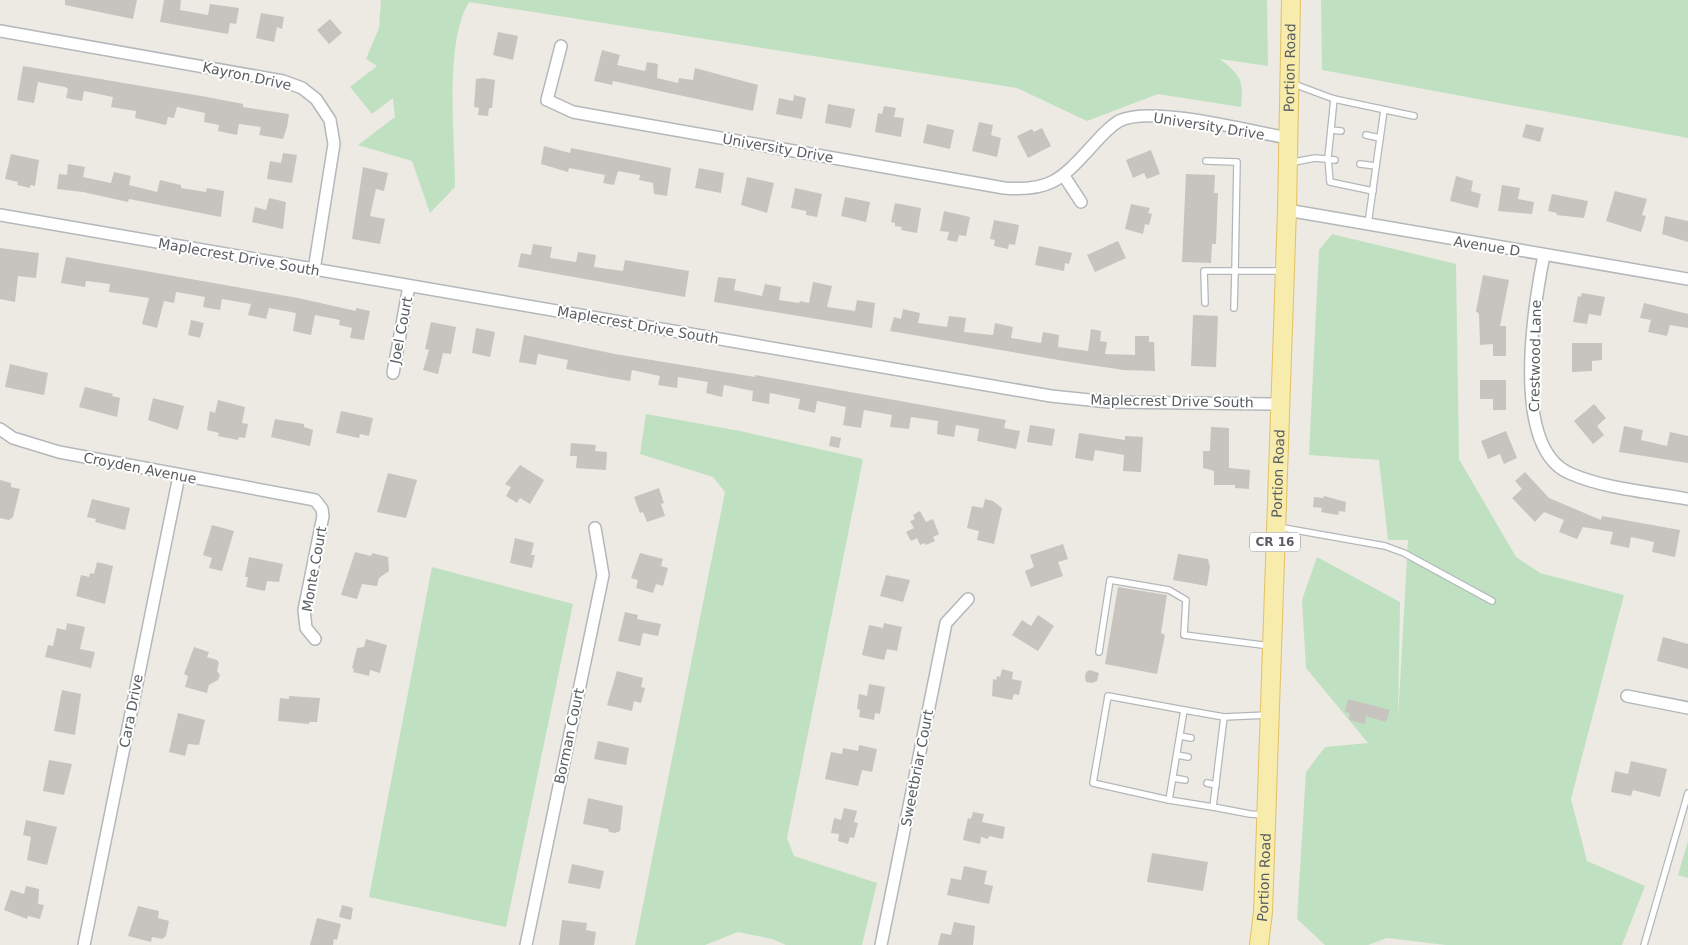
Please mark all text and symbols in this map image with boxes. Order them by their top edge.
street label: Portion Road [1281,23,1299,112]
street label: Kayron Drive [201,59,293,93]
street label: University Drive [1152,109,1266,143]
street label: University Drive [721,130,835,166]
street label: Avenue D [1453,233,1521,259]
street label: Maplecrest Drive South [157,235,321,279]
street label: Joel Court [386,295,415,366]
street label: Crestwood Lane [1526,300,1544,412]
street label: Maplecrest Drive South [556,303,720,347]
street label: Maplecrest Drive South [1090,392,1254,410]
street label: Portion Road [1268,429,1288,518]
street label: Croyden Avenue [82,449,198,487]
street label: Monte Court [299,525,329,613]
road number: CR 16 [1250,532,1300,552]
street label: Cara Drive [116,673,146,749]
street label: Borman Court [551,686,587,785]
street label: Sweetbriar Court [898,708,936,828]
street label: Portion Road [1254,833,1274,923]

